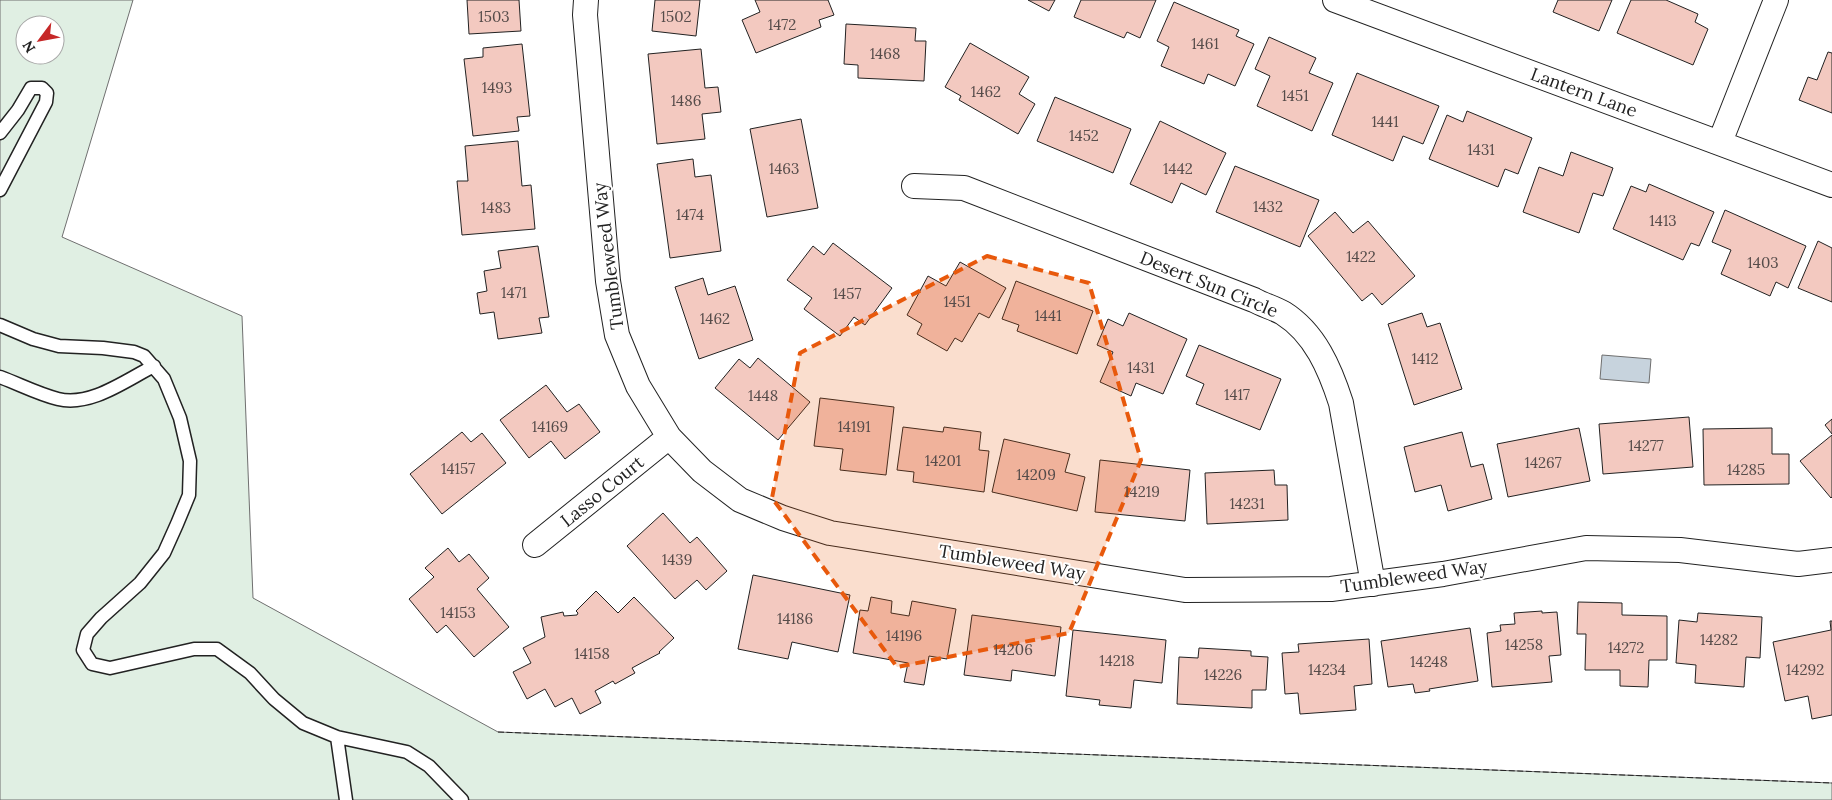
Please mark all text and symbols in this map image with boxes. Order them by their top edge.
house number: 1503 [478,7,510,26]
house number: 1502 [661,7,691,26]
north arrow [15,15,65,65]
house number: 1472 [768,15,796,34]
house number: 1461 [1191,34,1219,53]
text: N [18,37,39,56]
house number: 1468 [870,44,900,63]
street label: Lantern Lane [1528,62,1641,122]
house number: 1493 [482,78,512,97]
house number: 1462 [971,82,1001,101]
house number: 1451 [1281,86,1309,105]
house number: 1486 [671,91,701,110]
house number: 1441 [1371,112,1399,131]
house number: 1452 [1069,126,1099,145]
house number: 1431 [1467,140,1495,159]
house number: 1463 [769,159,799,178]
house number: 1442 [1163,159,1193,178]
street label: Tumbleweed Way [588,181,628,331]
house number: 1432 [1253,197,1283,216]
house number: 1483 [481,198,511,217]
house number: 1474 [676,205,704,224]
house number: 1413 [1649,211,1677,230]
street label: Desert Sun Circle [1137,246,1282,322]
house number: 1422 [1346,247,1376,266]
house number: 1403 [1747,253,1779,272]
house number: 1471 [501,283,527,302]
house number: 1457 [833,284,861,303]
house number: 1451 [943,292,971,311]
house number: 1441 [1034,306,1062,325]
house number: 1462 [700,309,730,328]
house number: 1412 [1411,349,1439,368]
house number: 1431 [1127,358,1155,377]
house number: 1417 [1224,385,1250,404]
house number: 1448 [748,386,778,405]
house number: 14169 [532,417,568,436]
house number: 14191 [837,417,871,436]
house number: 14277 [1628,436,1664,455]
street label: Lasso Court [556,450,648,532]
house number: 14201 [925,451,961,470]
house number: 14267 [1524,453,1562,472]
house number: 14157 [441,459,475,478]
house number: 14285 [1727,460,1765,479]
house number: 14209 [1016,465,1056,484]
house number: 14219 [1124,482,1160,501]
house number: 14231 [1229,494,1265,513]
street label: Tumbleweed Way [937,539,1087,585]
house number: 1439 [662,550,692,569]
street label: Tumbleweed Way [1339,554,1489,598]
house number: 14153 [440,603,476,622]
house number: 14186 [777,609,813,628]
house number: 14196 [886,626,922,645]
house number: 14282 [1700,630,1738,649]
house number: 14258 [1505,635,1543,654]
house number: 14272 [1608,638,1644,657]
house number: 14206 [993,640,1033,659]
house number: 14158 [574,644,610,663]
house number: 14218 [1099,651,1135,670]
house number: 14248 [1410,652,1448,671]
house number: 14234 [1308,660,1346,679]
house number: 14292 [1786,660,1824,679]
house number: 14226 [1204,665,1242,684]

